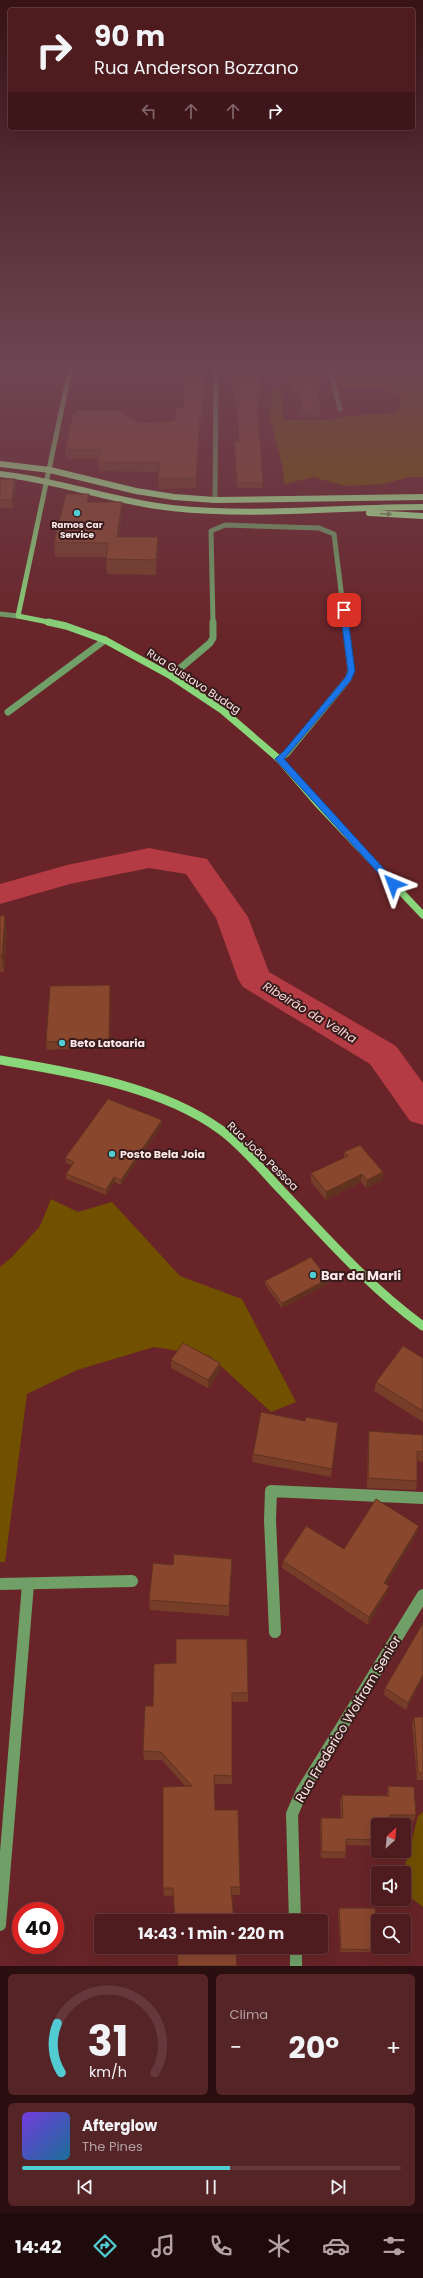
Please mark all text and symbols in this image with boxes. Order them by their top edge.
text: 90 m [94,17,165,56]
icon: right [28,24,80,76]
text: Rua Anderson Bozzano [94,55,299,80]
icon: left [138,100,160,122]
icon: ahead [180,100,202,122]
icon: ahead [222,100,244,122]
icon: right [264,100,286,122]
marker: Ramos Car Service [72,508,82,518]
one-way arrow [380,511,393,517]
place label: Ramos Car Service [52,519,103,541]
pin [327,593,361,627]
icon: arrive [333,599,355,621]
street label: Rua Gustavo Budag [144,645,244,717]
position arrow [372,863,414,905]
water label: Ribeirão da Velha [260,977,360,1047]
place label: Beto Latoaria [70,1035,145,1051]
marker: Beto Latoaria [57,1038,67,1048]
street label: Rua João Pessoa [224,1118,302,1194]
place label: Posto Bela Joia [120,1146,205,1162]
marker: Posto Bela Joia [107,1149,117,1159]
place label: Bar da Marli [321,1266,401,1285]
marker: Bar da Marli [308,1270,318,1280]
street label: Rua Frederico Wolfram Senior [290,1632,406,1806]
north arrow [371,1818,411,1858]
map controls [371,1818,411,1954]
button: sound [371,1866,411,1906]
speed limit sign: 40 [12,1902,64,1954]
button: search [371,1914,411,1954]
text: 14:43 · 1 min · 220 m [138,1923,284,1944]
text: Clima [230,2005,268,2024]
text: 31 [87,2011,128,2070]
text: 20° [289,2026,339,2069]
text: − [230,2032,242,2063]
text: + [386,2032,401,2063]
text: km/h [89,2061,127,2081]
text: Afterglow [82,2115,157,2136]
text: The Pines [82,2137,143,2156]
icon: previous [74,2176,96,2198]
icon: pause [200,2176,222,2198]
icon: next [327,2176,349,2198]
icon: directions [91,2232,119,2260]
icon: music [149,2232,177,2260]
icon: phone [207,2232,235,2260]
icon: climate [265,2232,293,2260]
icon: car [322,2232,350,2260]
icon: filters [380,2232,408,2260]
text: 14:42 [15,2234,61,2259]

